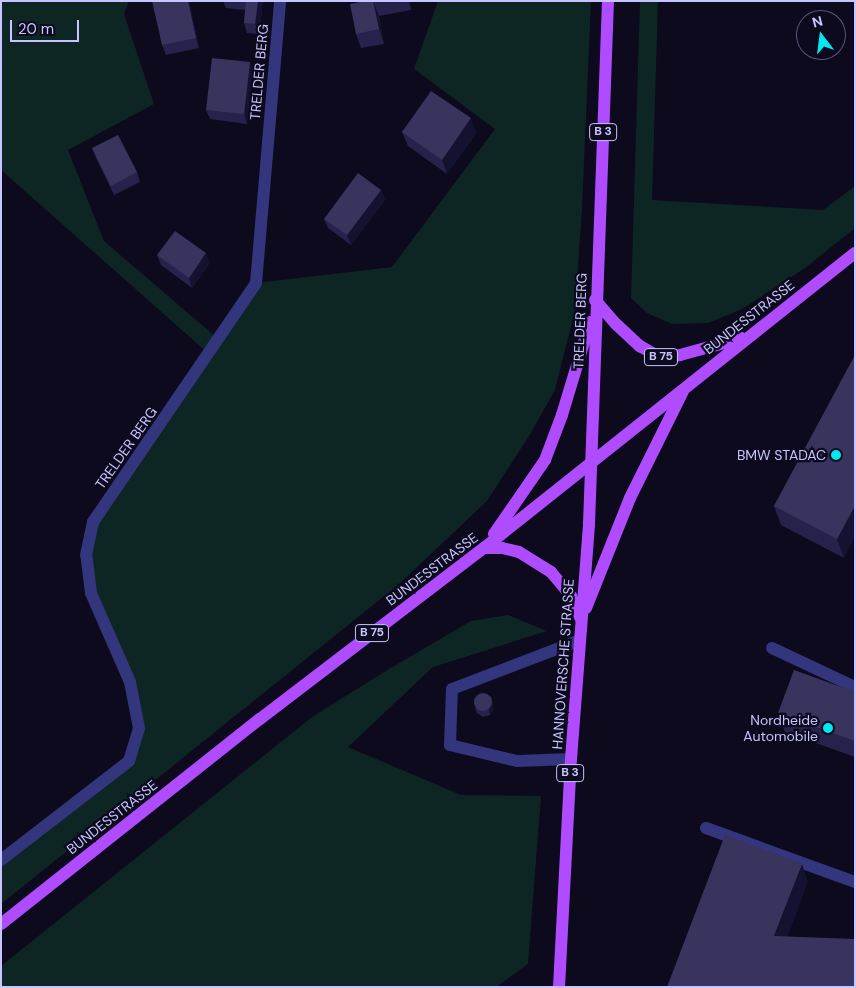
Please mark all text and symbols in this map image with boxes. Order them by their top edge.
scale bar [12,10,81,42]
north arrow [796,10,846,60]
text: N [810,11,825,31]
text: 20 m [18,19,54,39]
street label: TRELDER BERG [246,23,272,121]
road number: B 3 [588,122,618,142]
street label: TRELDER BERG [570,273,590,369]
street label: BUNDESSTRASSE [700,276,798,358]
road number: B 75 [644,348,678,367]
street label: TRELDER BERG [91,404,161,492]
place label: BMW STADAC [737,447,826,463]
marker: BMW STADAC [830,449,842,461]
street label: BUNDESSTRASSE [383,529,481,609]
street label: HANNOVERSCHE STRASSE [549,578,577,750]
road number: B 75 [354,624,390,642]
place label: Nordheide Automobile [743,712,818,744]
marker: Nordheide Automobile [822,722,834,734]
road number: B 3 [555,764,585,782]
street label: BUNDESSTRASSE [63,776,161,858]

